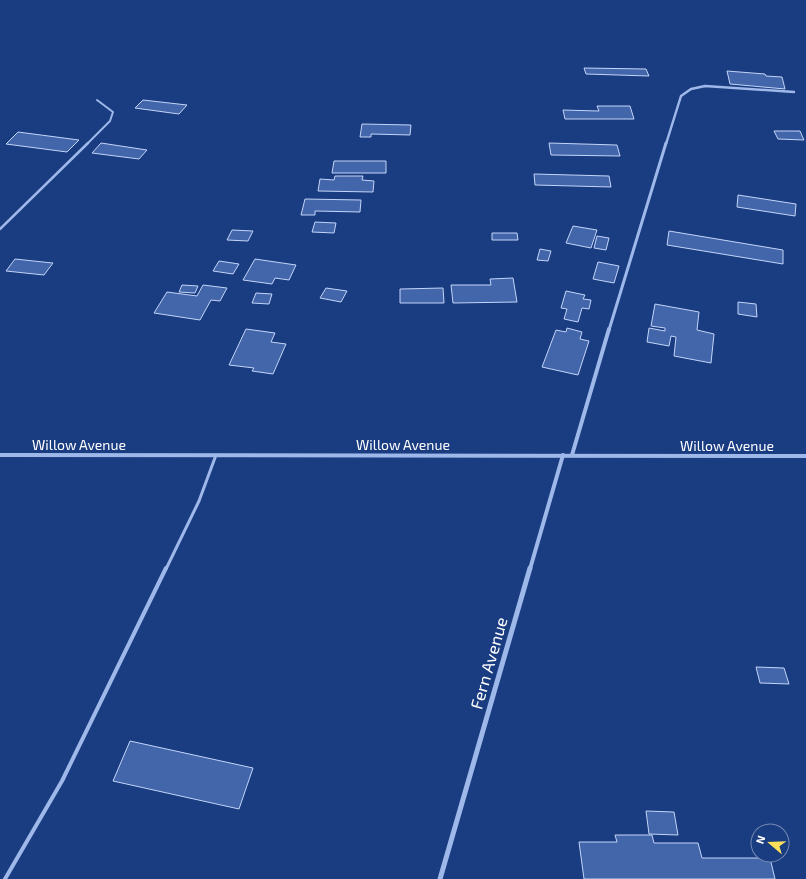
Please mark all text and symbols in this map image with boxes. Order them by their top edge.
street label: Willow Avenue [32,436,126,453]
street label: Willow Avenue [356,436,450,453]
street label: Willow Avenue [680,437,774,454]
street label: Fern Avenue [465,615,511,711]
north arrow [750,823,790,863]
text: N [753,834,768,845]

